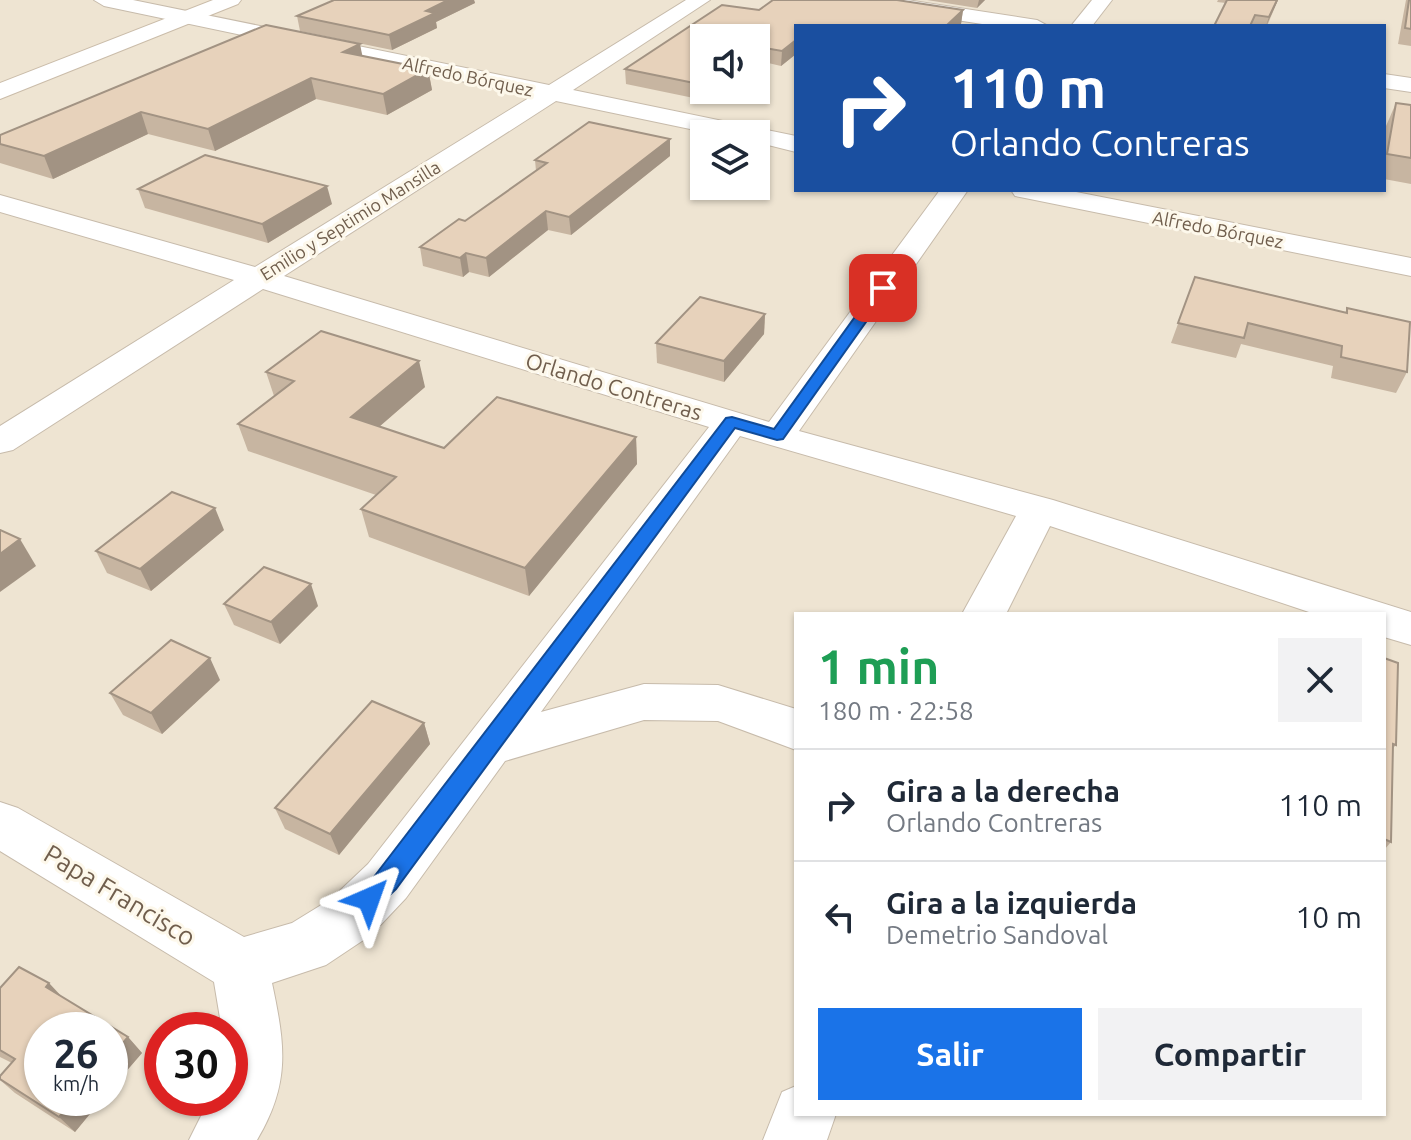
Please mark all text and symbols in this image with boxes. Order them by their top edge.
map controls [690,24,770,200]
button: sound [690,24,770,104]
street label: Alfredo Bórquez [401,52,535,100]
icon: right [818,56,922,160]
text: 110 m [950,56,1106,119]
button: layers [690,120,770,200]
text: Orlando Contreras [950,122,1250,163]
street label: Emilio y Septimio Mansilla [256,156,444,284]
street label: Alfredo Bórquez [1151,206,1285,252]
pin [849,254,917,322]
icon: arrive [861,266,905,310]
street label: Orlando Contreras [523,347,705,425]
button: close [1278,638,1362,722]
text: 1 min [818,639,939,693]
text: 180 m · 22:58 [818,696,974,725]
text: Gira a la derecha [886,774,1120,808]
icon: right [818,783,862,827]
text: 110 m [1278,788,1362,822]
text: Orlando Contreras [886,808,1102,837]
street label: Papa Francisco [39,838,201,952]
position arrow [327,857,411,941]
text: Gira a la izquierda [886,886,1137,920]
icon: left [818,895,862,939]
text: 10 m [1295,900,1362,934]
text: Demetrio Sandoval [886,920,1108,949]
button: Salir [818,1008,1082,1100]
button: Compartir [1098,1008,1362,1100]
speed limit sign: 30 [144,1012,248,1116]
text: 26 [53,1031,99,1076]
text: km/h [53,1072,99,1095]

